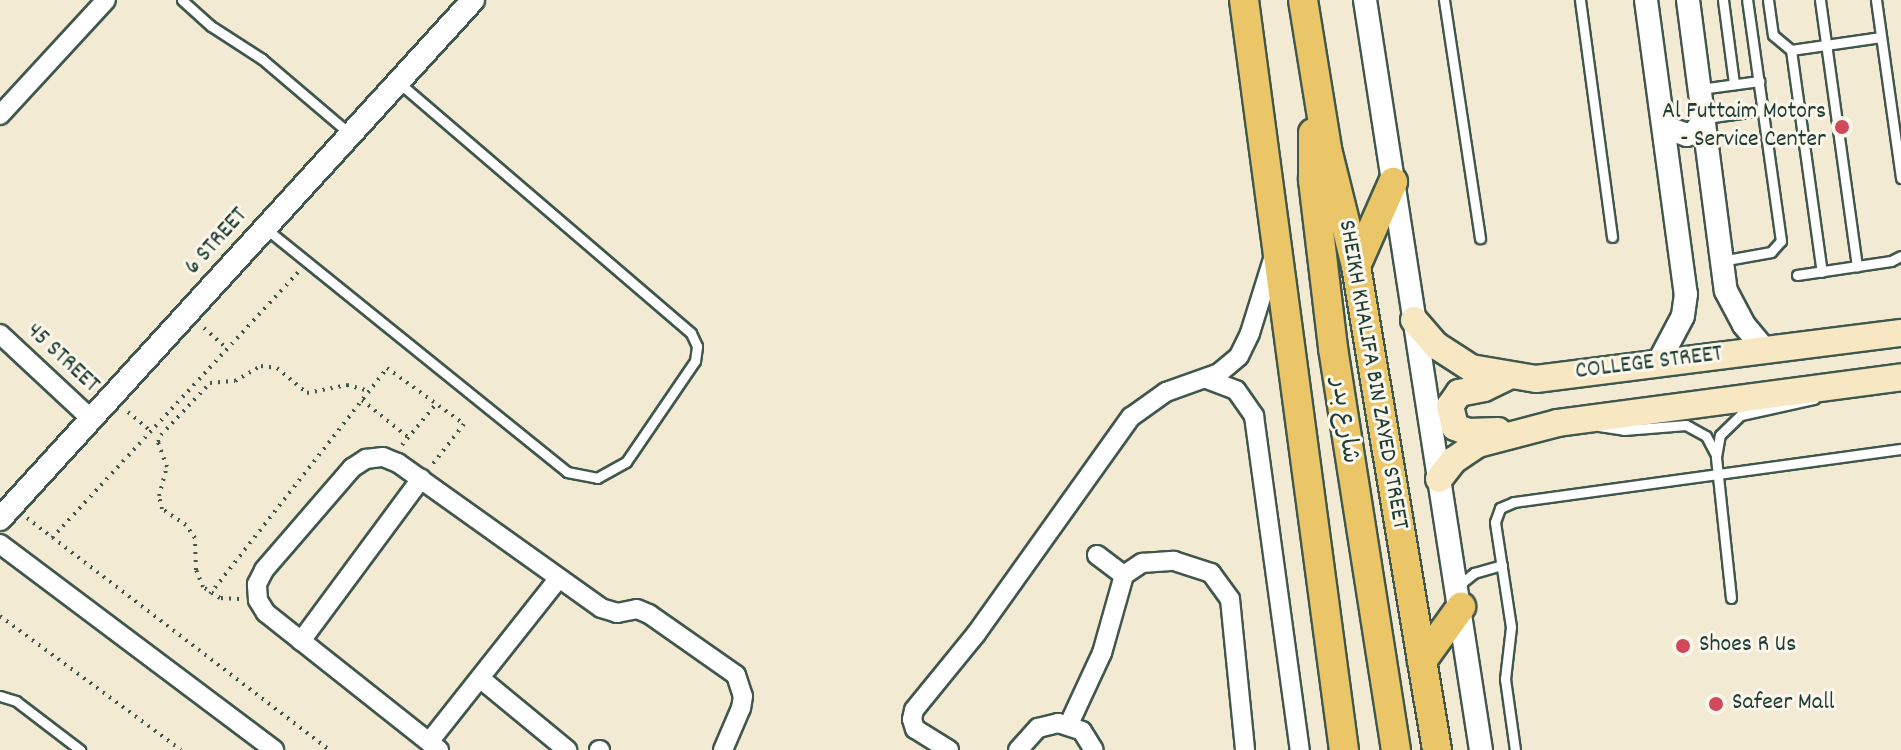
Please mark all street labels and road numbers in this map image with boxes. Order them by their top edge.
street label: 6 STREET [179,202,255,282]
street label: SHEIKH KHALIFA BIN ZAYED STREET [1331,218,1413,532]
street label: 45 STREET [19,318,105,400]
street label: COLLEGE STREET [1574,341,1724,387]
street label: شارع بدر [1323,377,1363,465]

